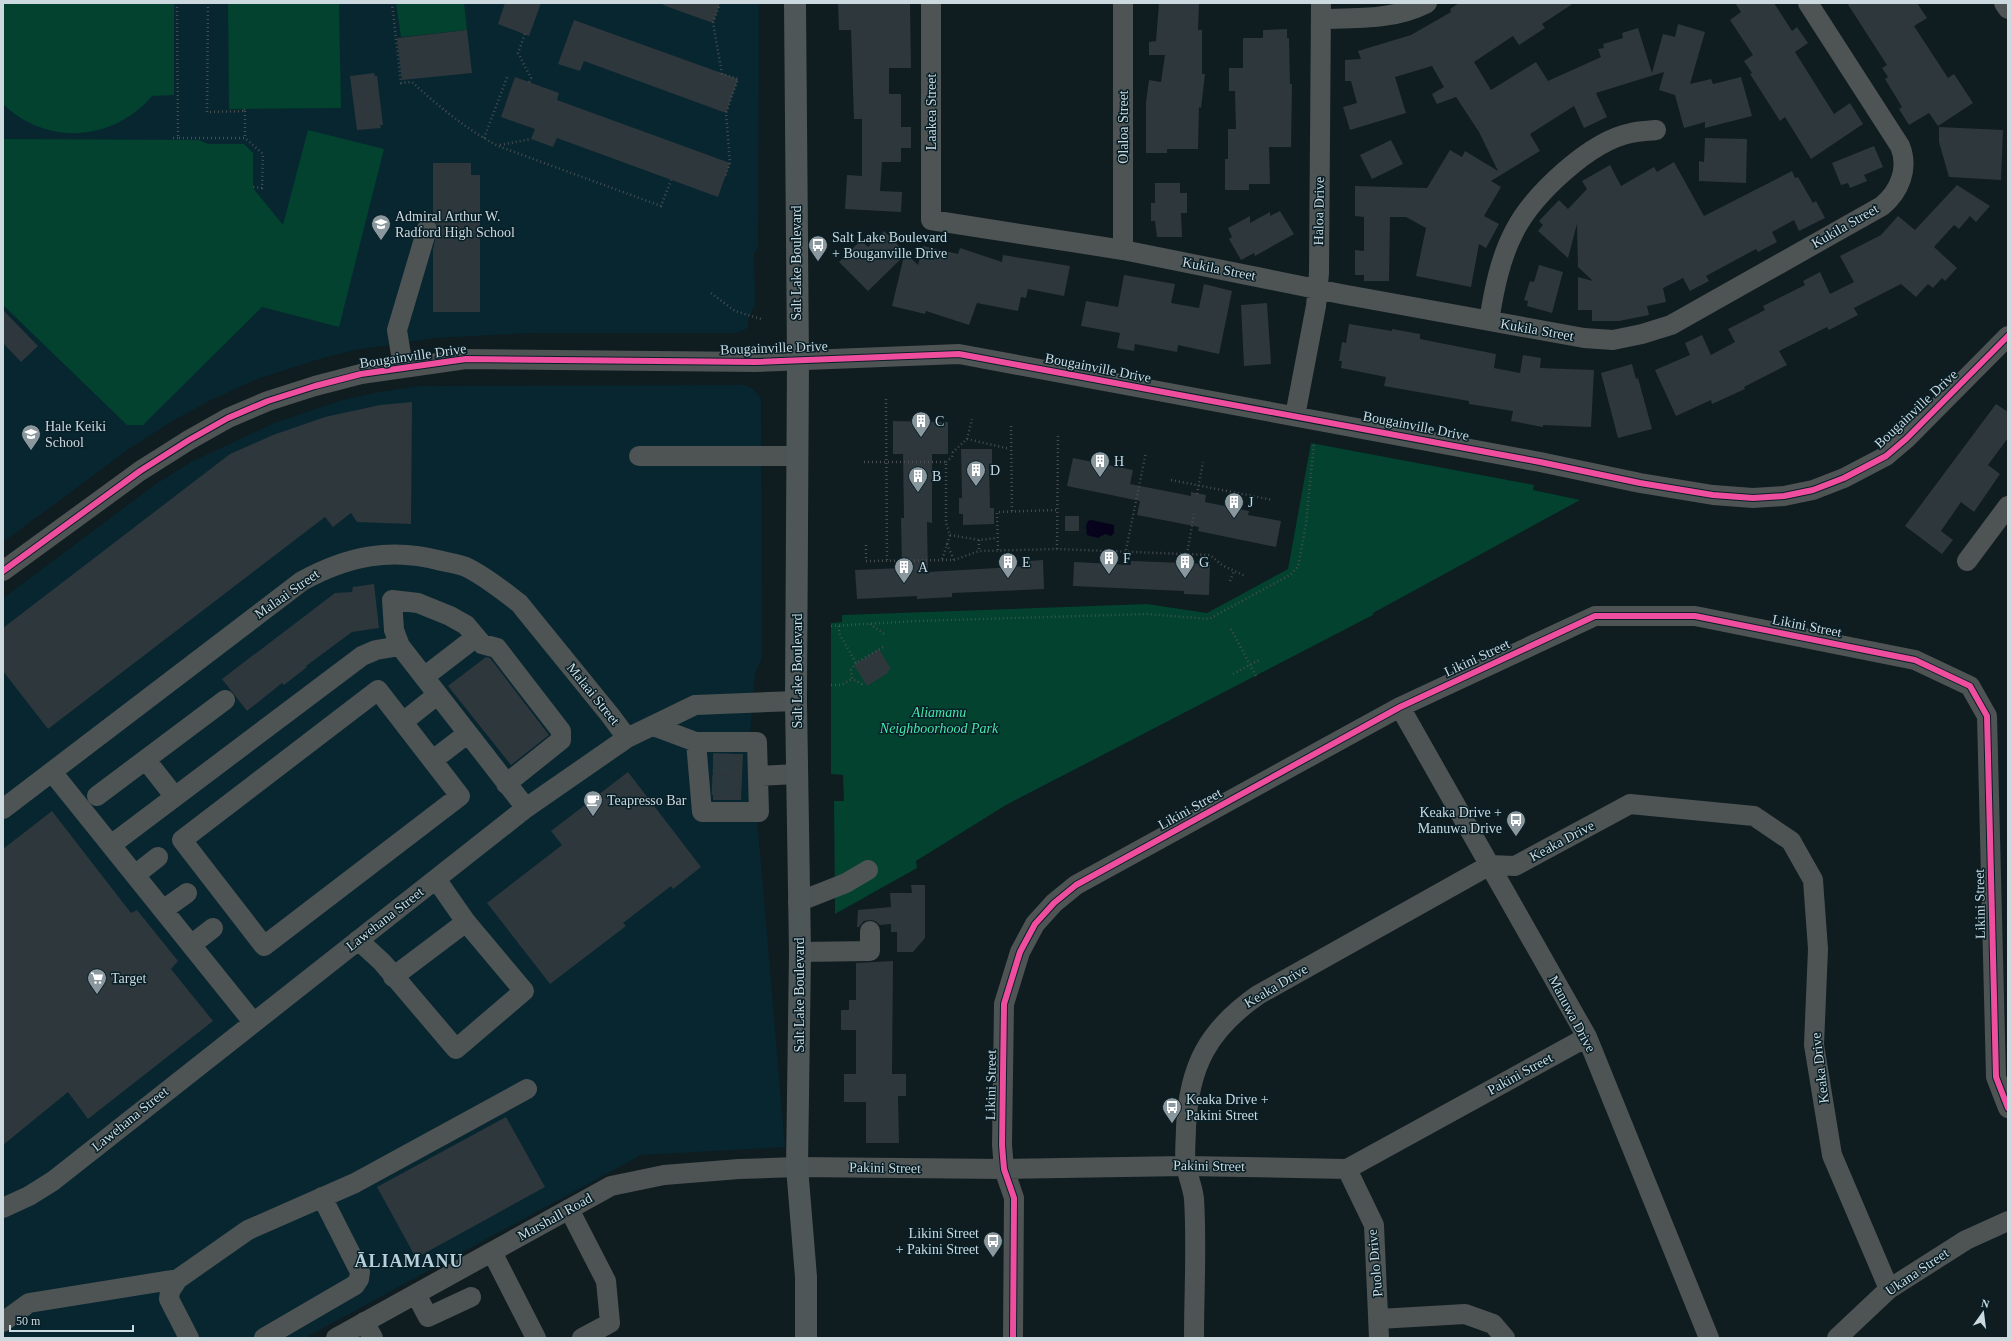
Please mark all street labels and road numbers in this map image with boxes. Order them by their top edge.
street label: Laakea Street [924,74,939,150]
street label: Olaloa Street [1116,90,1131,164]
street label: Haloa Drive [1311,176,1327,246]
street label: Kukila Street [1809,201,1881,251]
street label: Salt Lake Boulevard [789,205,804,321]
street label: Kukila Street [1181,255,1257,283]
street label: Kukila Street [1499,316,1575,344]
street label: Bougainville Drive [720,339,828,357]
street label: Bougainville Drive [359,341,467,371]
street label: Bougainville Drive [1044,350,1152,386]
street label: Bougainville Drive [1872,367,1960,451]
street label: Bougainville Drive [1362,408,1470,444]
street label: Malaai Street [252,566,322,622]
street label: Likini Street [1771,612,1843,640]
street label: Salt Lake Boulevard [790,613,805,729]
street label: Likini Street [1442,636,1512,680]
street label: Malaai Street [564,660,623,728]
street label: Likini Street [1156,785,1225,833]
street label: Keaka Drive [1527,818,1597,864]
street label: Likini Street [1972,869,1988,939]
street label: Lawehana Street [343,884,427,954]
street label: Salt Lake Boulevard [792,937,807,1053]
street label: Keaka Drive [1242,961,1310,1011]
street label: Manuwa Drive [1546,973,1598,1055]
street label: Keaka Drive [1808,1032,1832,1104]
street label: Likini Street [983,1050,999,1120]
street label: Pakini Street [1485,1050,1555,1098]
street label: Lawehana Street [89,1084,171,1154]
street label: Pakini Street [1173,1158,1245,1174]
street label: Pakini Street [849,1160,921,1176]
street label: Marshall Road [515,1190,595,1244]
street label: Puolo Drive [1365,1228,1385,1298]
street label: Ukana Street [1883,1245,1951,1299]

